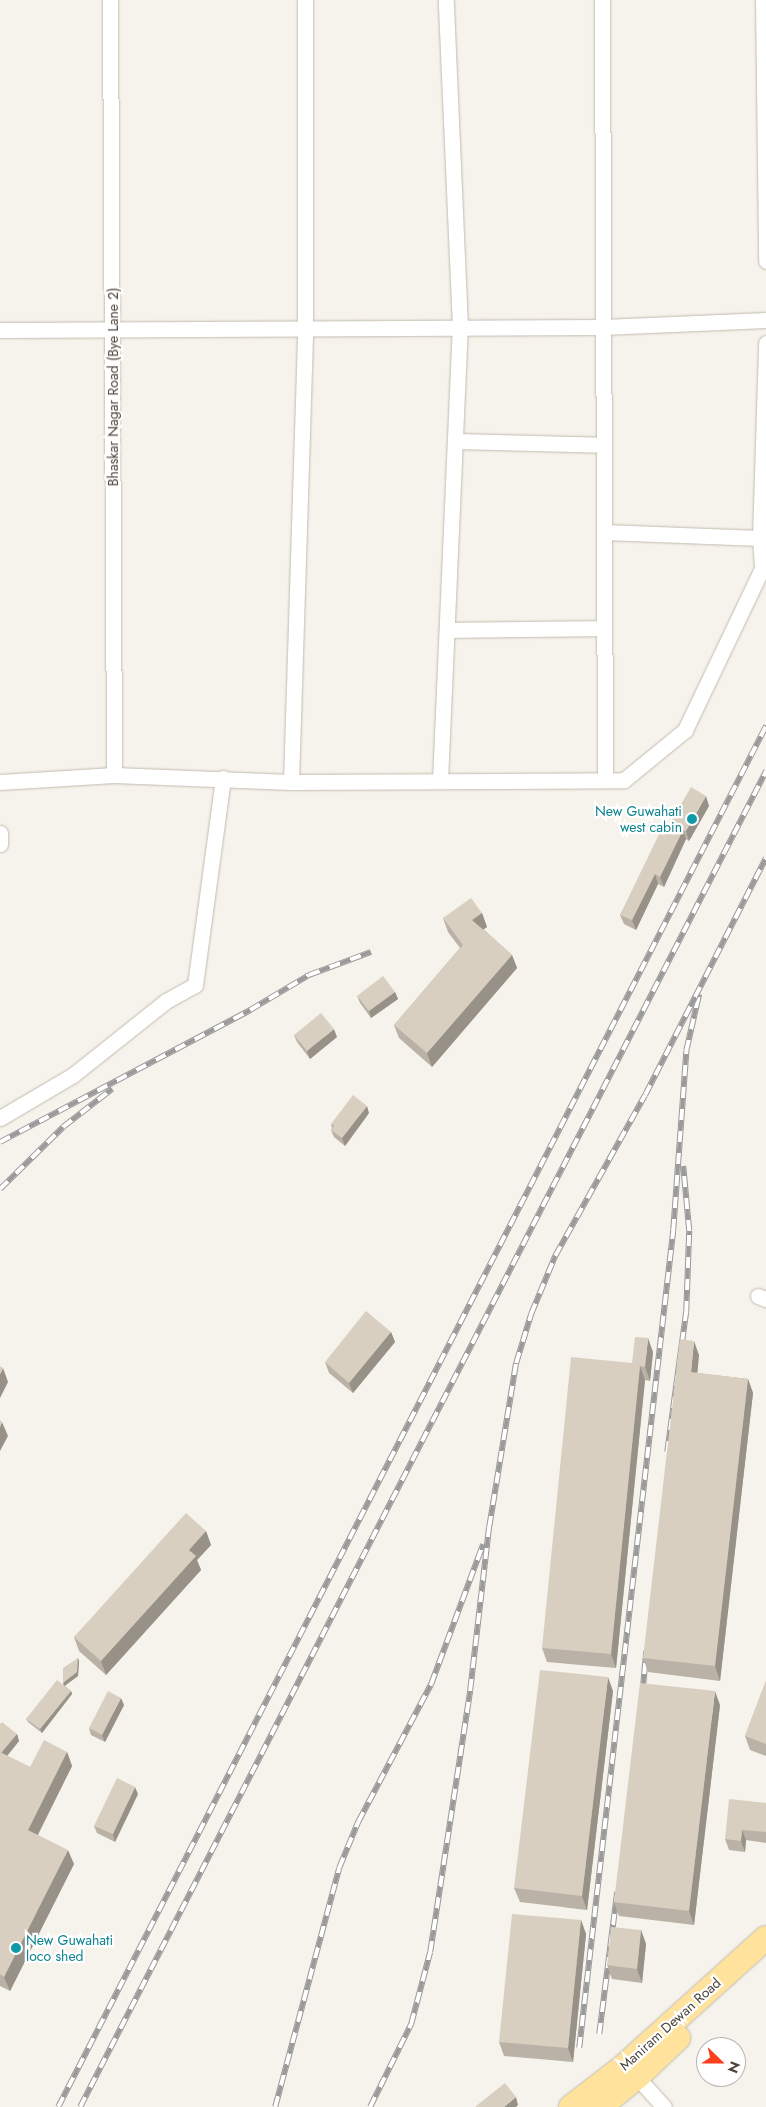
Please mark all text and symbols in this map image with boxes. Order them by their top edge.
street label: Bhaskar Nagar Road (Bye Lane 2) [105,288,121,486]
place label: New Guwahati west cabin [595,803,682,836]
marker: New Guwahati west cabin [686,813,698,825]
place label: New Guwahati loco shed [26,1932,113,1964]
marker: New Guwahati loco shed [10,1942,22,1954]
street label: Maniram Dewan Road [616,1974,724,2074]
north arrow [696,2037,746,2087]
text: N [723,2058,745,2076]

